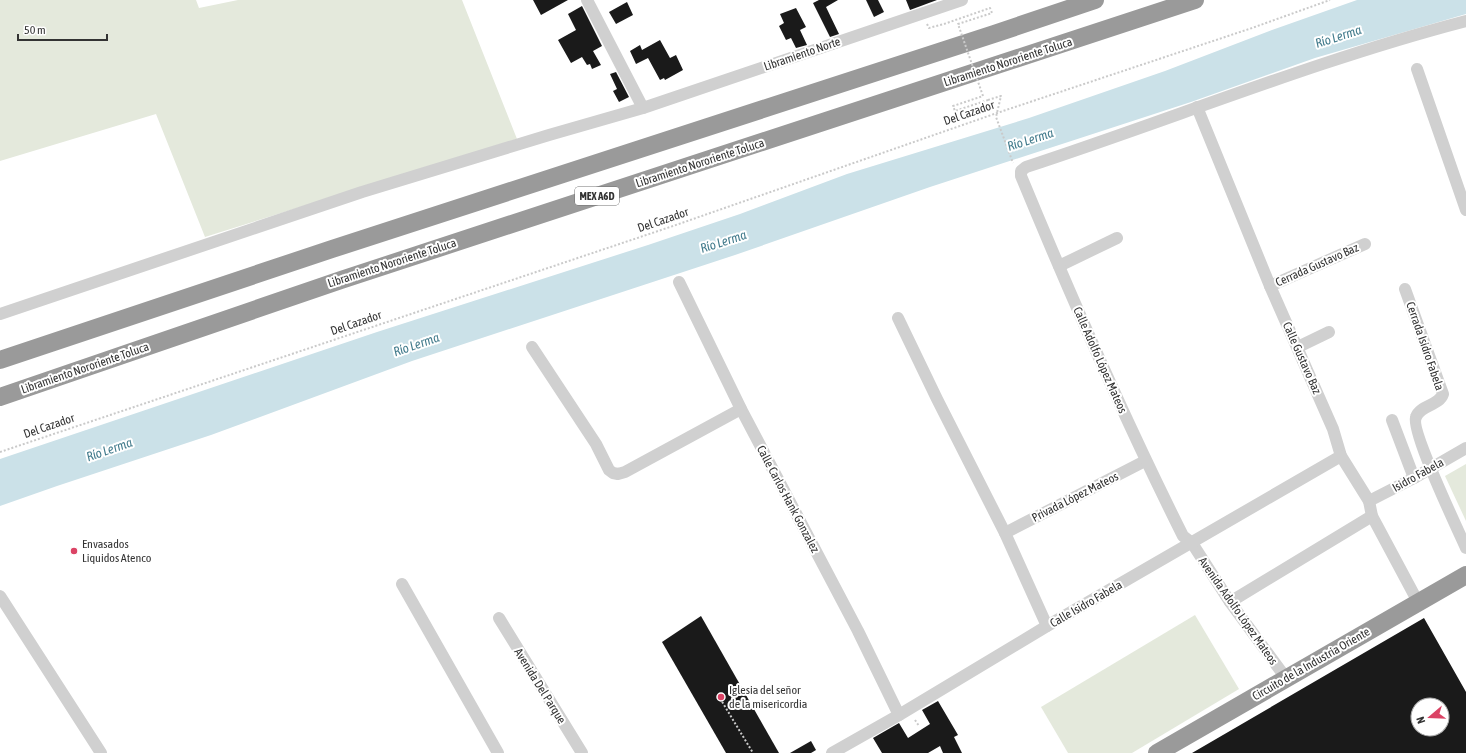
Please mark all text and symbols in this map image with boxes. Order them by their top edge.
scale bar [18,16,107,42]
water label: Río Lerma [1313,22,1363,51]
text: 50 m [24,23,46,37]
street label: Libramiento Norte [762,34,842,74]
street label: Libramiento Nororiente Toluca [942,35,1074,89]
street label: Del Cazador [942,98,997,128]
water label: Río Lerma [1005,125,1055,154]
street label: Libramiento Nororiente Toluca [634,136,766,190]
road number: MEX A6D [575,187,619,205]
street label: Del Cazador [636,205,691,235]
water label: Río Lerma [698,227,748,256]
street label: Libramiento Nororiente Toluca [326,236,458,290]
street label: Cerrada Gustavo Baz [1273,240,1361,290]
street label: Cerrada Isidro Fabela [1403,300,1447,392]
street label: Calle Adolfo López Mateos [1070,305,1130,415]
street label: Del Cazador [329,308,384,338]
street label: Calle Gustavo Baz [1280,320,1324,397]
water label: Río Lerma [391,330,441,359]
street label: Libramiento Nororiente Toluca [19,340,151,396]
street label: Del Cazador [22,411,77,441]
water label: Río Lerma [84,435,134,464]
street label: Calle Carlos Hank Gonzalez [754,443,822,556]
street label: Isidro Fabela [1390,455,1446,495]
street label: Privada López Mateos [1029,469,1121,525]
place label: Envasados Liquidos Atenco [82,537,152,565]
marker: Envasados Liquidos Atenco [69,546,79,556]
street label: Avenida Adolfo López Mateos [1195,554,1281,668]
street label: Calle Isidro Fabela [1047,578,1125,630]
street label: Circuito de la Industria Oriente [1250,625,1372,703]
street label: Avenida Del Parque [511,646,569,726]
place label: Iglesia del señor de la misericordia [729,683,807,711]
marker: Iglesia del señor de la misericordia [716,692,726,702]
north arrow [1410,697,1450,737]
text: N [1414,715,1427,725]

